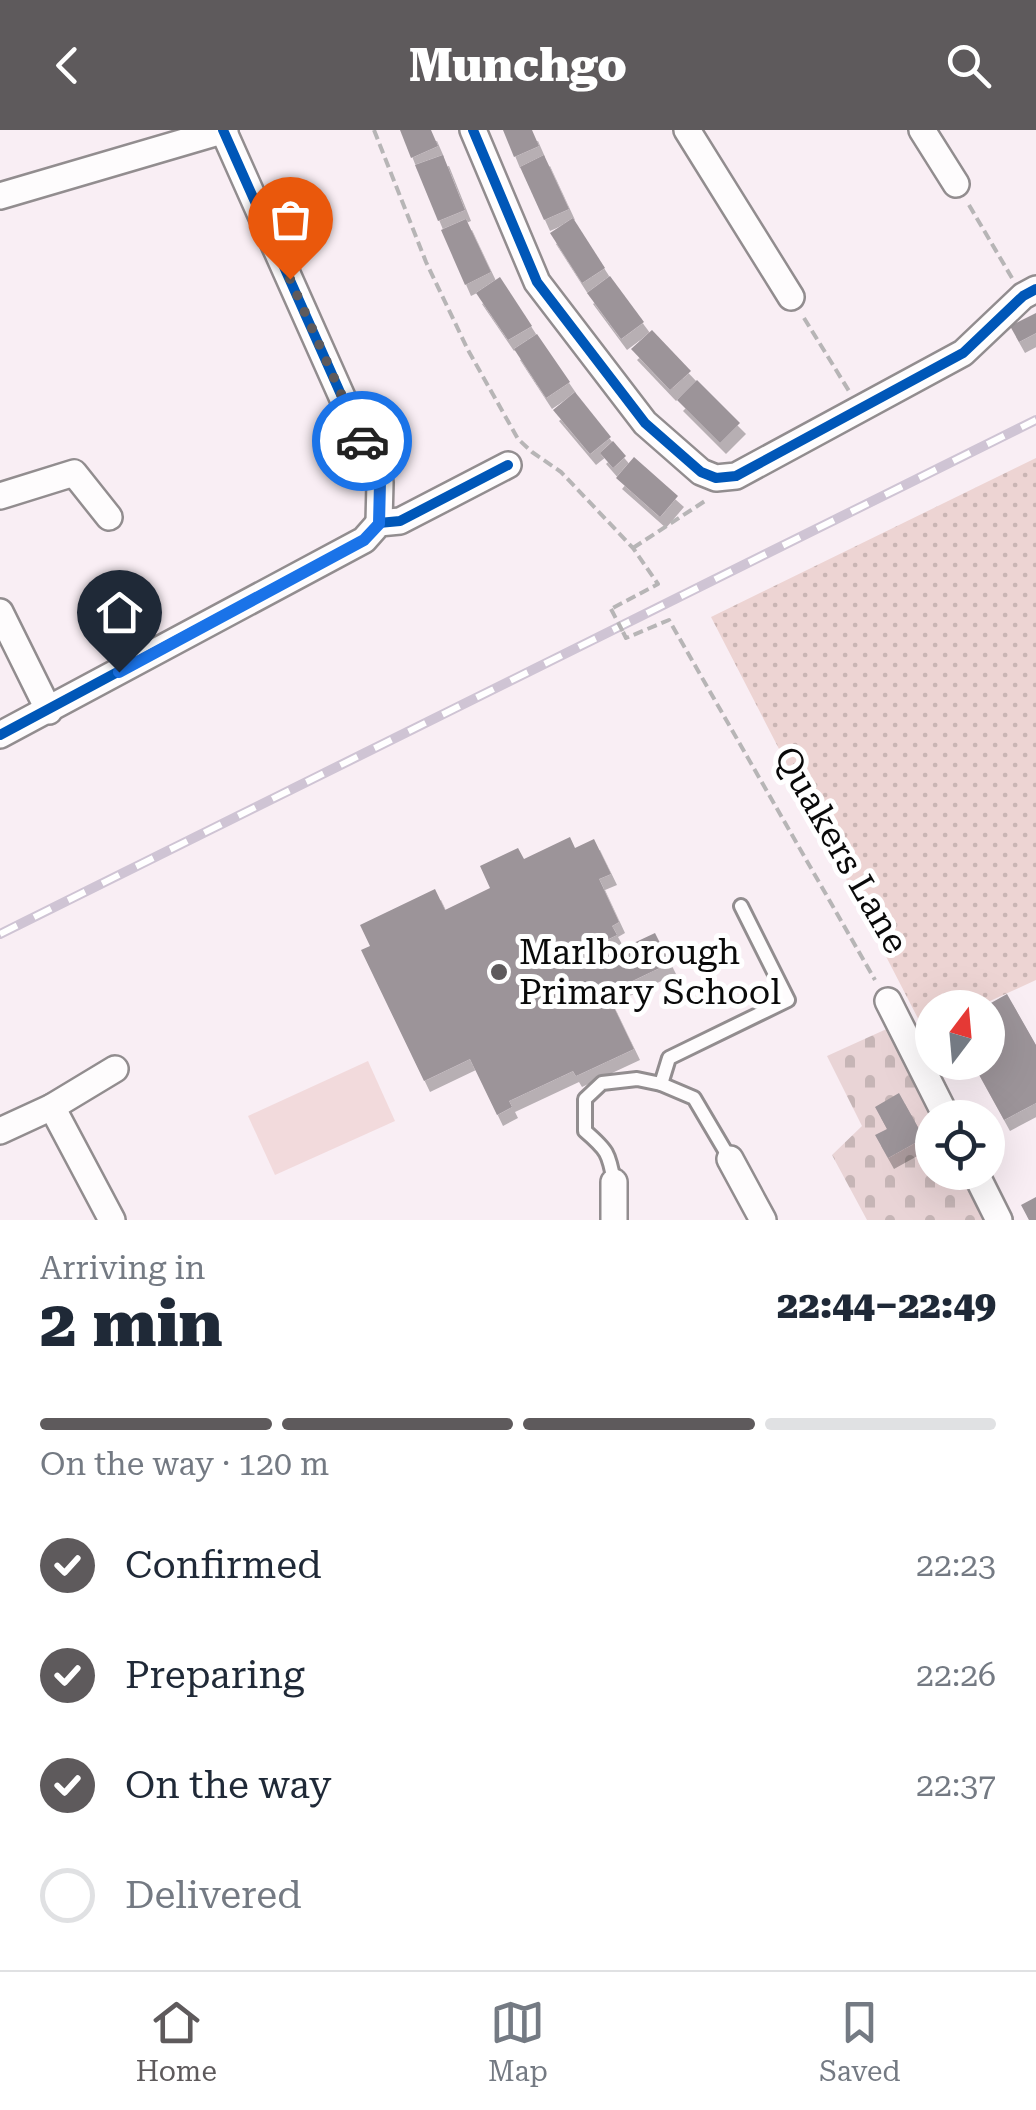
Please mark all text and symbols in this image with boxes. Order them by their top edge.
icon: back [40,38,95,93]
icon: search [941,38,996,93]
text: Munchgo [409,39,627,92]
pin [248,177,333,280]
icon: bag [263,192,318,247]
courier [312,391,412,491]
icon: car [335,414,390,469]
pin [77,570,162,673]
icon: home [92,585,147,640]
street label: Quakers Lane [765,739,917,961]
place label: Marlborough Primary School [519,932,781,1013]
marker: Marlborough Primary School [488,961,510,983]
north arrow [915,990,1005,1080]
map controls [915,990,1005,1190]
button: locate [915,1100,1005,1190]
text: Arriving in [40,1249,205,1287]
text: 22:44–22:49 [777,1283,996,1327]
text: 2 min [40,1286,223,1362]
text: On the way · 120 m [40,1445,329,1483]
icon: check [40,1538,95,1593]
text: Confirmed [125,1543,322,1587]
text: 22:23 [916,1546,996,1584]
icon: check [40,1648,95,1703]
text: Preparing [125,1653,305,1697]
text: 22:26 [916,1656,996,1694]
icon: check [40,1758,95,1813]
text: On the way [125,1763,331,1807]
text: 22:37 [916,1766,996,1804]
text: Delivered [125,1873,302,1917]
tab: Home [136,1995,217,2088]
tab: Map [488,1995,548,2088]
tab: Saved [819,1995,900,2088]

